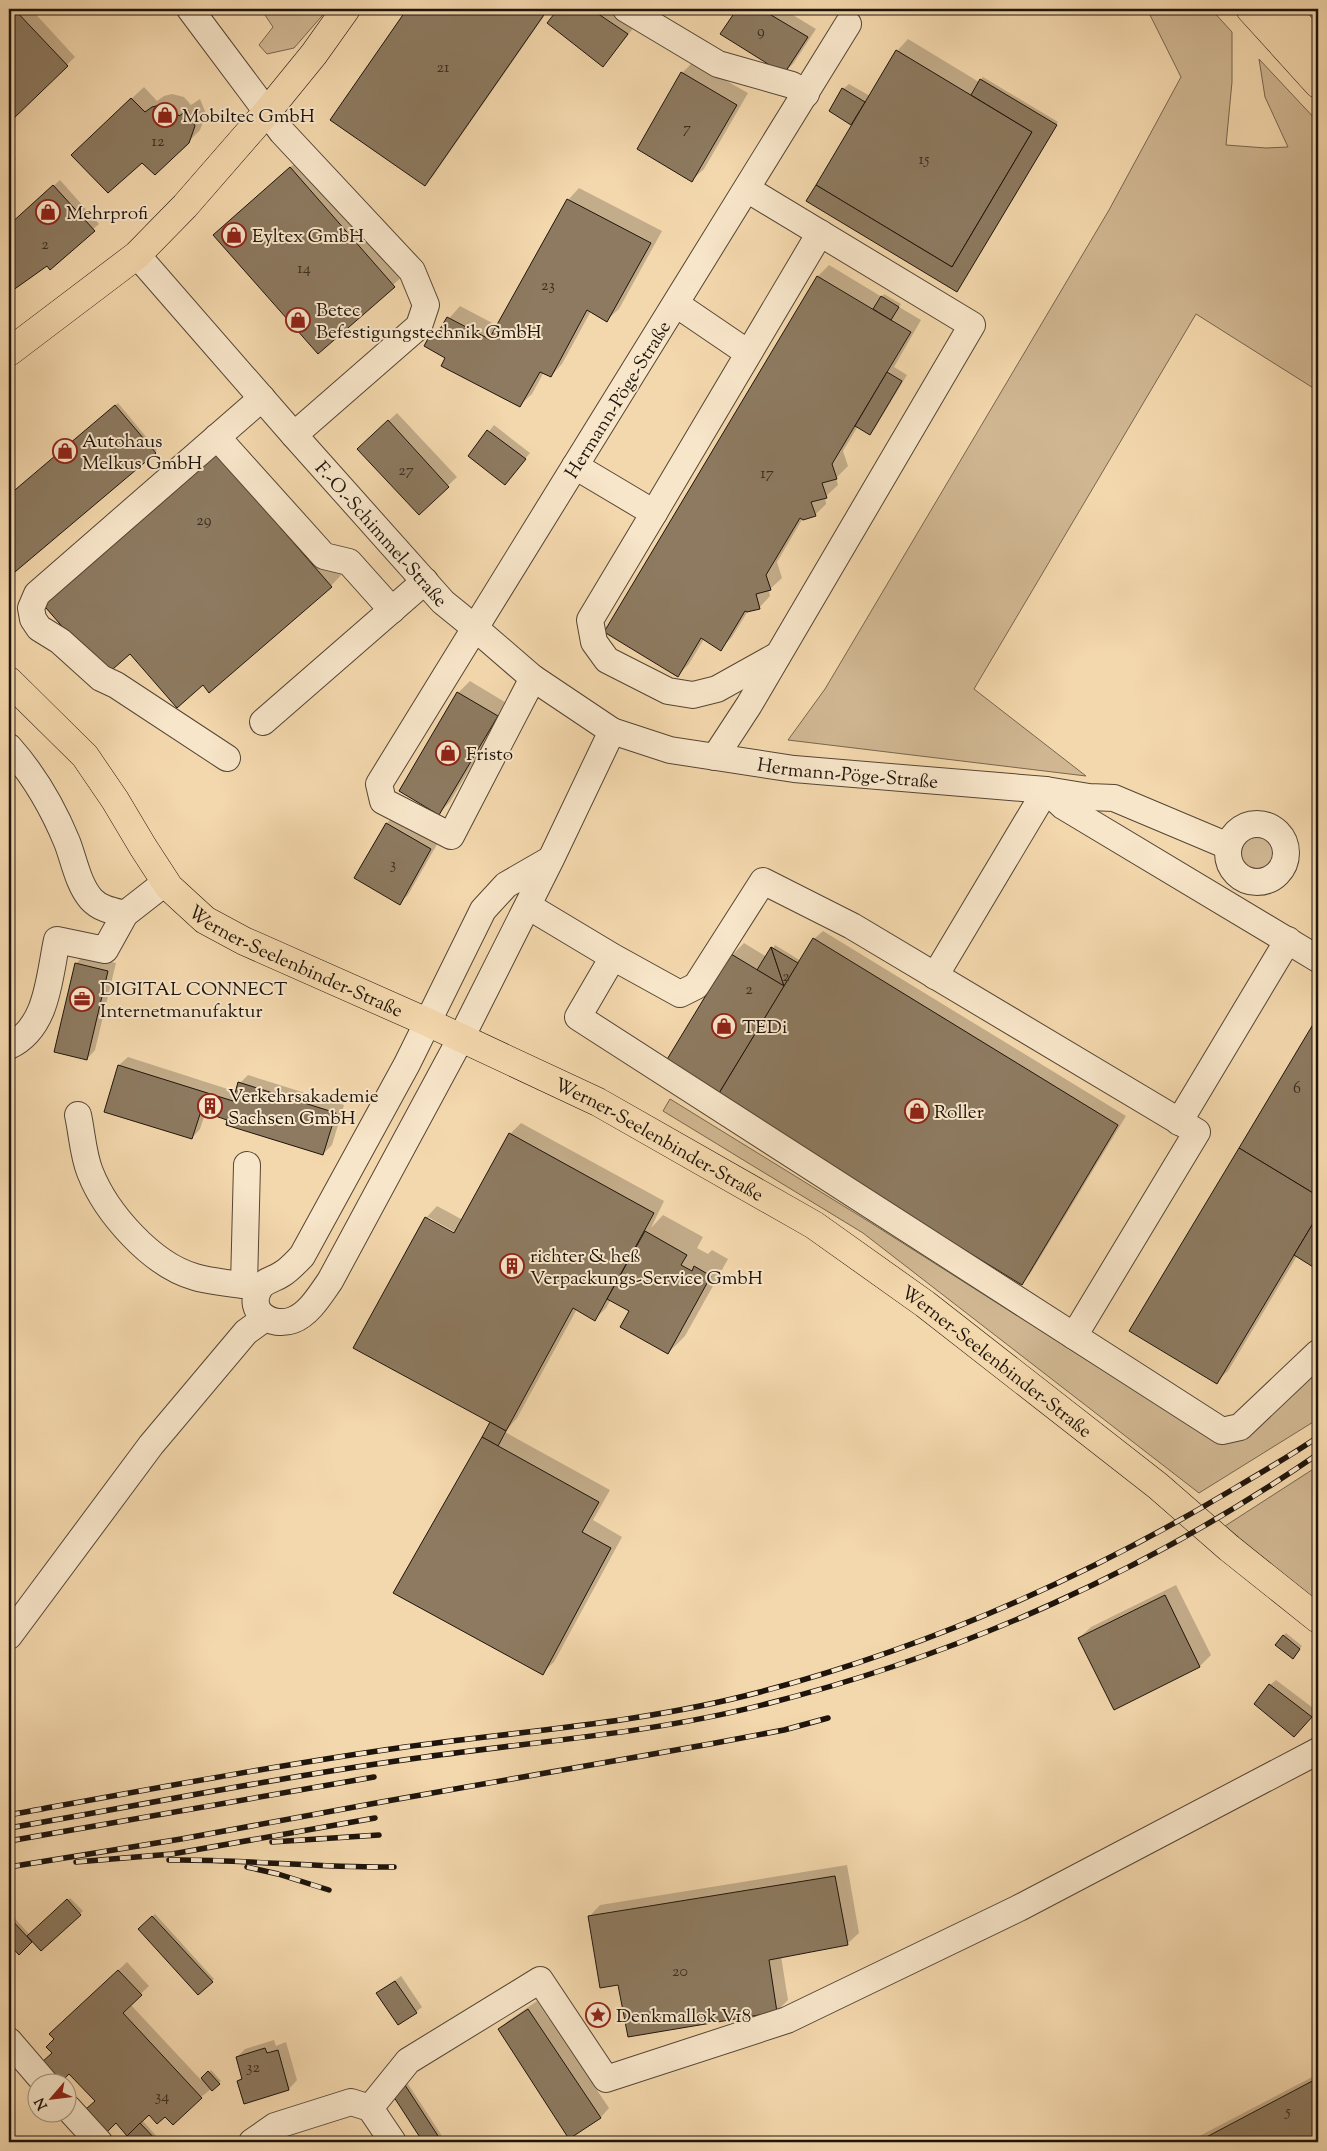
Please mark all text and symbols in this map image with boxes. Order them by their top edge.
house number: 9 [757,21,765,44]
house number: 21 [437,57,450,80]
shop icon: Mobiltec GmbH [152,102,178,128]
place label: Mobiltec GmbH [182,104,315,131]
house number: 7 [683,118,691,141]
house number: 12 [152,131,165,154]
house number: 15 [919,149,930,172]
shop icon: Mehrprofi [35,199,61,225]
place label: Mehrprofi [66,201,148,228]
shop icon: Eyltex GmbH [221,222,247,248]
place label: Eyltex GmbH [252,224,364,251]
house number: 2 [41,234,49,257]
house number: 14 [297,258,311,281]
house number: 23 [541,275,555,298]
place label: Betec Befestigungstechnik GmbH [316,298,542,347]
shop icon: Betec Befestigungstechnik GmbH [285,307,311,333]
street label: Hermann-Pöge-Straße [560,316,679,484]
place label: Autohaus Melkus GmbH [82,429,202,478]
shop icon: Autohaus Melkus GmbH [52,438,78,464]
street label: F.-O.-Schimmel-Straße [308,456,453,614]
house number: 27 [398,460,414,483]
house number: 17 [760,463,774,486]
house number: 29 [196,510,212,533]
shop icon: Fristo [435,740,461,766]
place label: Fristo [466,742,513,769]
street label: Hermann-Pöge-Straße [755,753,939,797]
house number: 3 [390,854,396,877]
street label: Werner-Seelenbinder-Straße [181,900,407,1026]
house number: 2 [782,966,790,989]
place label: DIGITAL CONNECT Internetmanufaktur [100,977,287,1026]
house number: 2 [745,979,753,1002]
office icon: DIGITAL CONNECT Internetmanufaktur [69,986,95,1012]
shop icon: TEDi [711,1013,737,1039]
place label: TEDi [742,1015,787,1042]
street label: Werner-Seelenbinder-Straße [549,1072,768,1210]
house number: 6 [1293,1078,1301,1101]
place label: Verkehrsakademie Sachsen GmbH [228,1084,379,1133]
building icon: Verkehrsakademie Sachsen GmbH [197,1093,223,1119]
shop icon: Roller [904,1098,930,1124]
place label: Roller [934,1100,984,1127]
place label: richter & heß Verpackungs-Service GmbH [530,1244,763,1293]
building icon: richter & heß Verpackungs-Service GmbH [499,1253,525,1279]
street label: Werner-Seelenbinder-Straße [895,1280,1097,1446]
house number: 20 [672,1961,688,1984]
place icon: Denkmallok V18 [585,2002,611,2028]
place label: Denkmallok V18 [616,2004,751,2031]
house number: 32 [246,2057,260,2080]
north arrow [28,2074,78,2124]
house number: 34 [155,2086,169,2109]
text: N [31,2094,54,2113]
house number: 5 [1284,2101,1291,2124]

